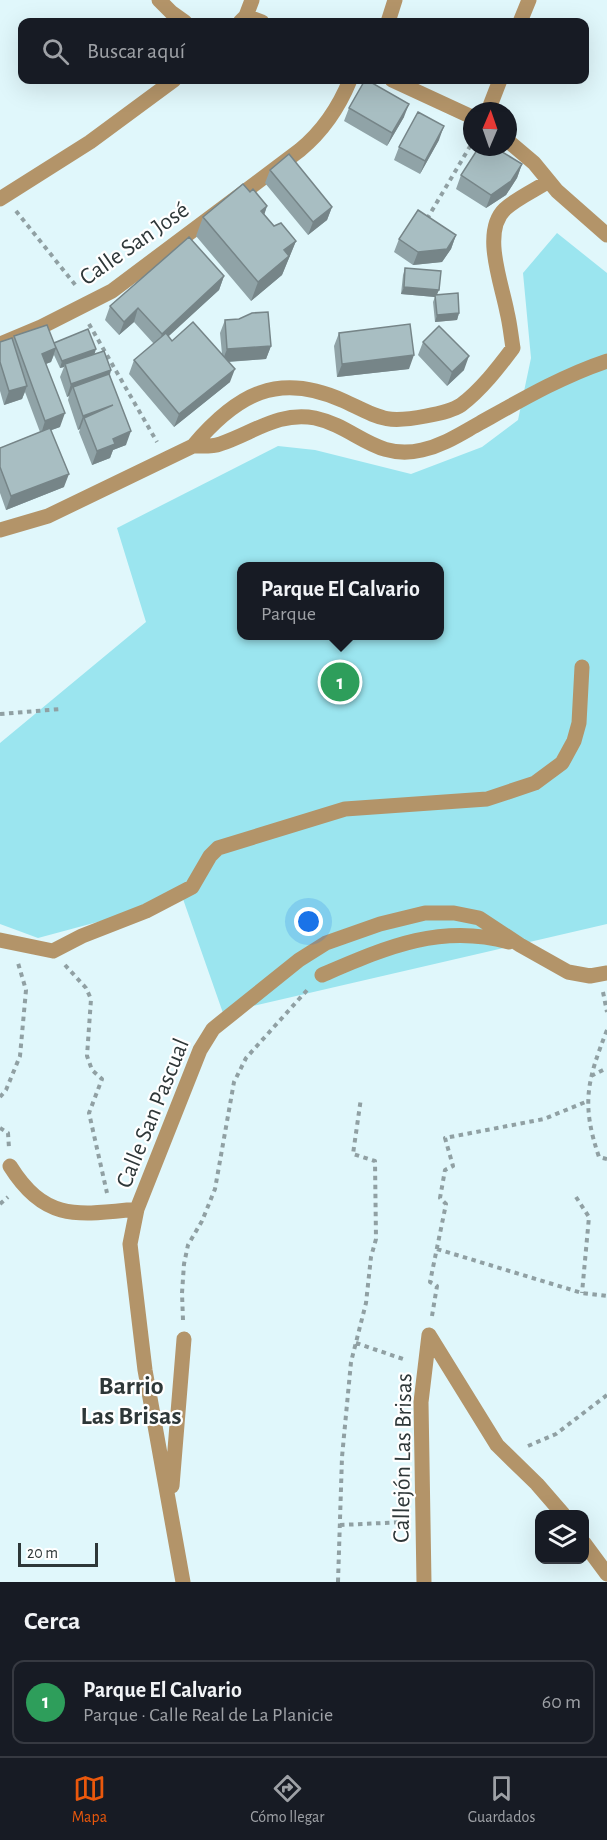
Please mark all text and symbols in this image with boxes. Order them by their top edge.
search box [18,18,589,84]
icon: search [39,35,72,68]
text: Buscar aquí [87,40,185,62]
north arrow [463,102,517,156]
street label: Calle San José [76,198,194,290]
popup [237,562,444,640]
text: Parque El Calvario [261,578,420,600]
text: Parque [261,604,316,624]
pin: 1 [320,660,360,704]
your location [294,907,323,936]
street label: Calle San Pascual [112,1035,194,1191]
district label: Barrio Las Brisas [81,1373,181,1429]
street label: Callejón Las Brisas [390,1373,416,1543]
map controls [535,1510,589,1564]
button: layers [535,1510,589,1564]
scale bar [18,1540,98,1568]
text: 20 m [27,1545,58,1561]
text: Cerca [24,1608,81,1634]
text: Parque El Calvario [83,1679,242,1701]
text: 1 [42,1692,49,1712]
text: 60 m [542,1692,581,1712]
text: Parque · Calle Real de La Planicie [83,1705,333,1725]
tab: Mapa [72,1772,107,1827]
tab: Cómo llegar [250,1772,324,1827]
tab: Guardados [468,1772,535,1827]

